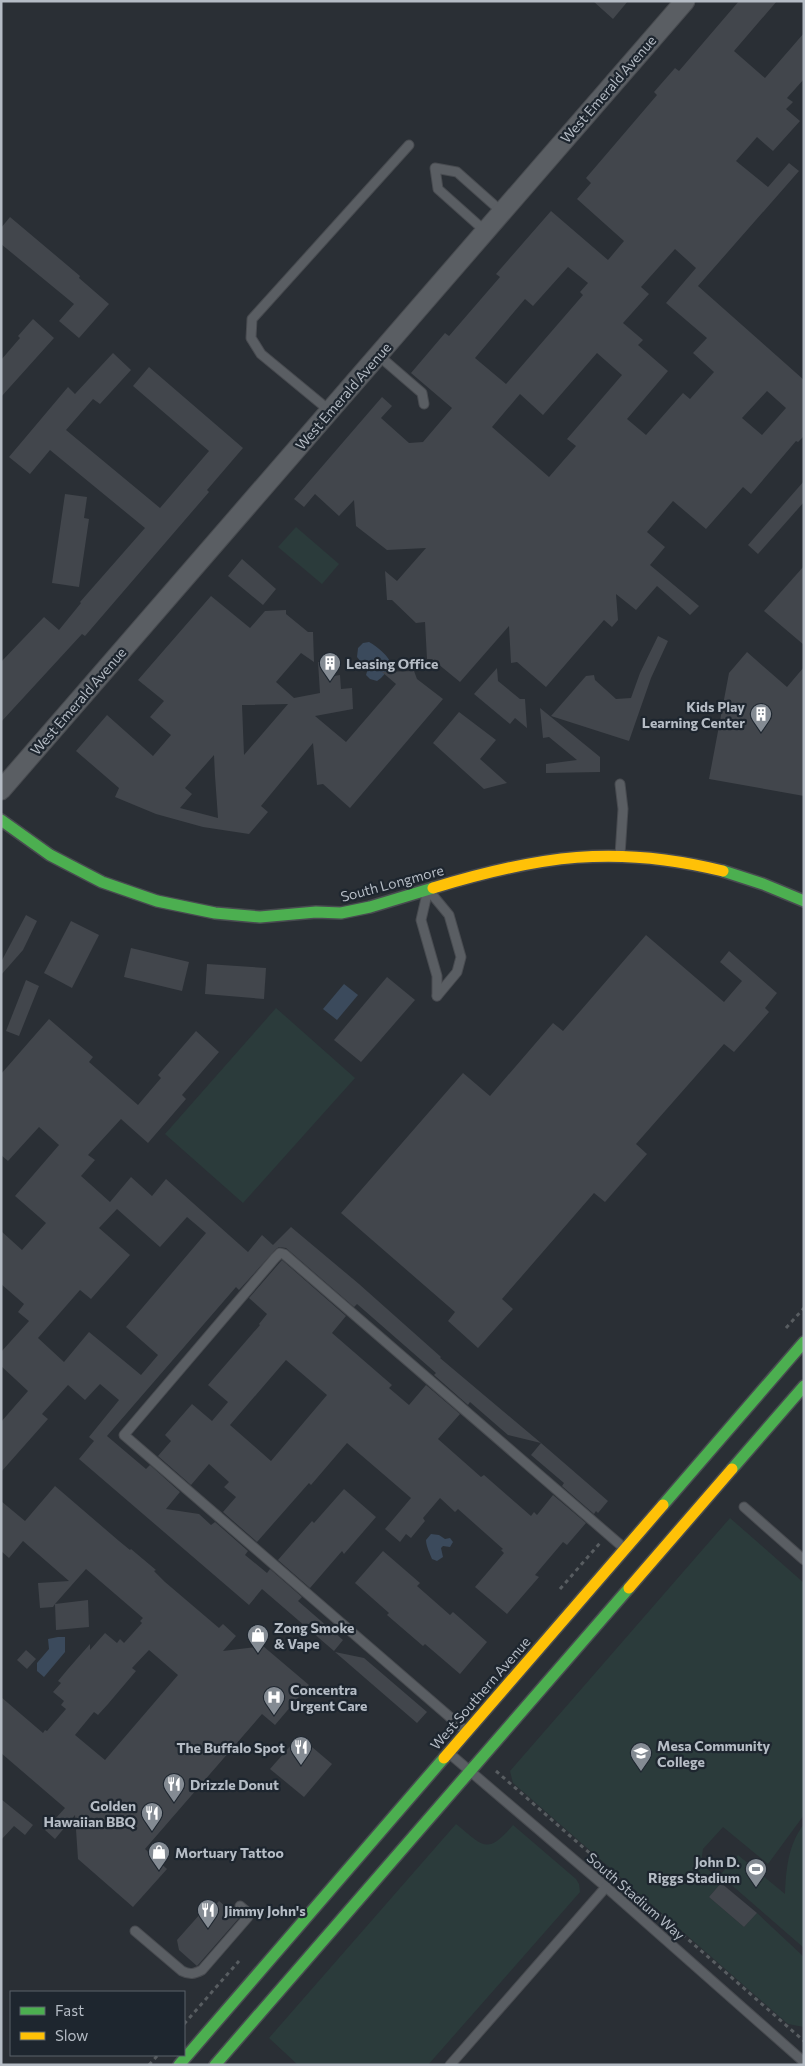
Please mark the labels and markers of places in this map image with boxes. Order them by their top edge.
building icon: Leasing Office [318,651,342,682]
place label: Leasing Office [346,655,438,672]
place label: Kids Play Learning Center [642,698,745,731]
building icon: Kids Play Learning Center [749,702,773,733]
place label: Zong Smoke & Vape [274,1619,354,1652]
shop icon: Zong Smoke & Vape [246,1623,270,1654]
place label: Concentra Urgent Care [290,1681,368,1714]
hospital icon: Concentra Urgent Care [262,1685,286,1716]
restaurant icon: The Buffalo Spot [289,1735,313,1766]
place label: Mesa Community College [657,1737,771,1770]
place label: The Buffalo Spot [176,1739,285,1756]
school or university icon: Mesa Community College [629,1741,653,1772]
restaurant icon: Drizzle Donut [162,1772,186,1803]
place label: Drizzle Donut [190,1776,279,1793]
place label: Golden Hawaiian BBQ [44,1797,136,1830]
restaurant icon: Golden Hawaiian BBQ [140,1801,164,1832]
shop icon: Mortuary Tattoo [147,1840,171,1871]
place label: Mortuary Tattoo [175,1844,284,1861]
place label: John D. Riggs Stadium [648,1853,740,1886]
sports icon: John D. Riggs Stadium [744,1857,768,1888]
restaurant icon: Jimmy John's [196,1898,220,1929]
place label: Jimmy John's [224,1902,306,1919]

